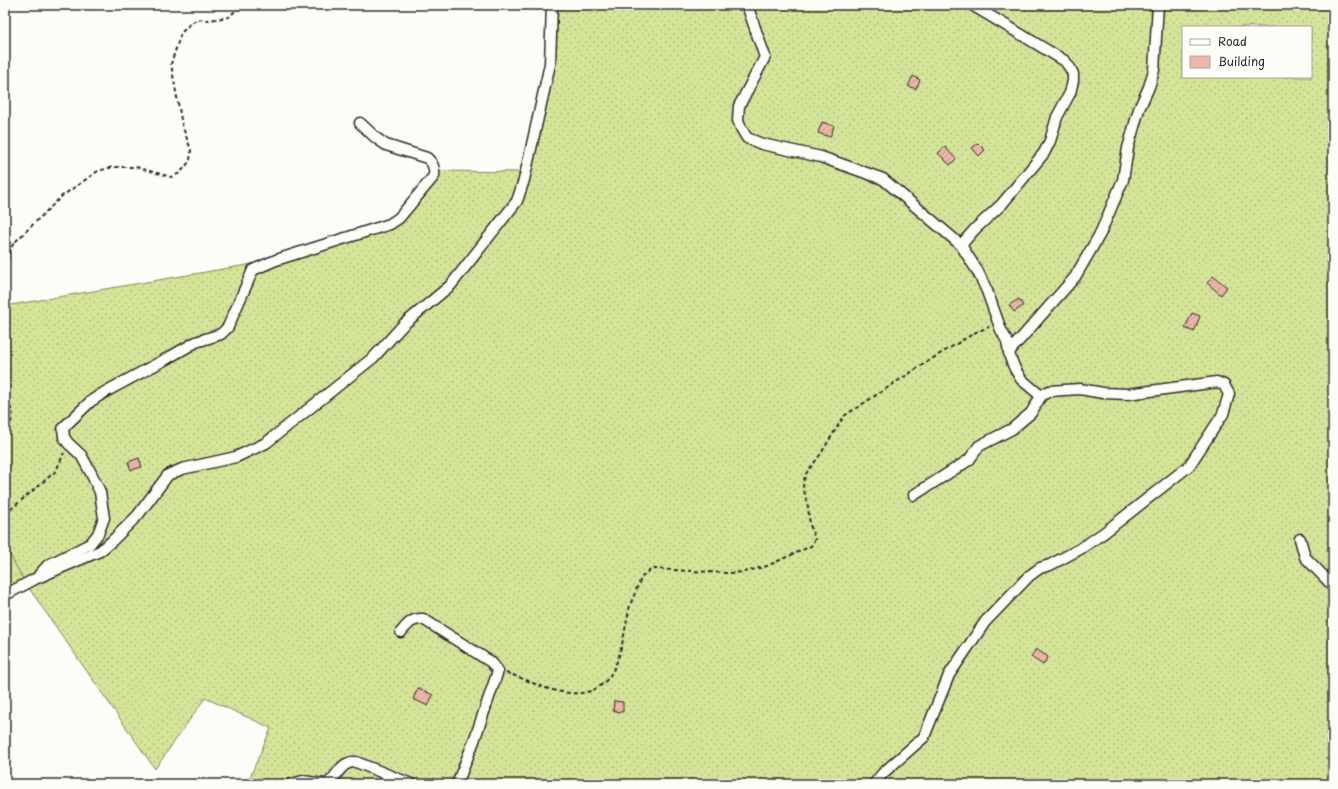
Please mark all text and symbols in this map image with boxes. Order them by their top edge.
legend [1182,26,1312,78]
text: Road [1218,32,1247,50]
text: Building [1218,52,1265,70]

